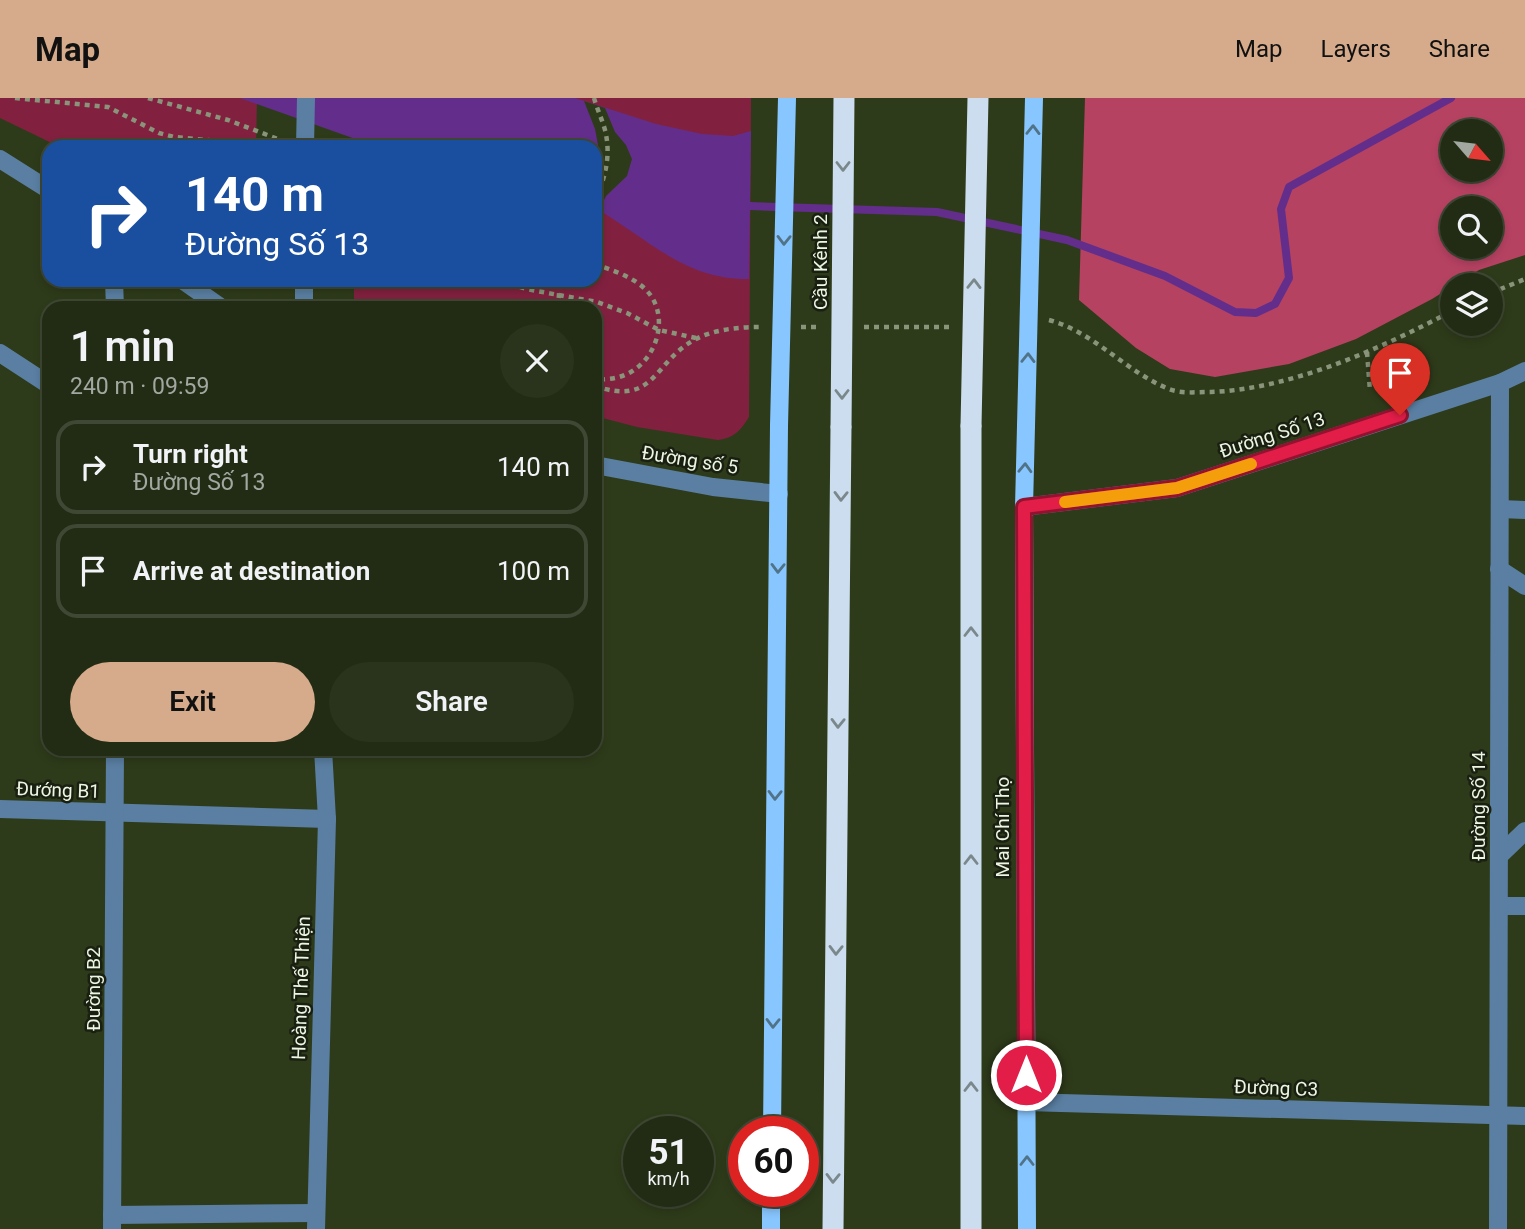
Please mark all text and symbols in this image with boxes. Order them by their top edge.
text: Map [35,30,100,69]
text: Map [1235,35,1283,63]
text: Layers [1321,35,1391,63]
text: Share [1429,35,1490,63]
north arrow [1440,119,1503,182]
map controls [1440,119,1503,336]
one-way arrow [1025,124,1041,135]
one-way arrow [836,161,851,172]
text: 140 m [185,166,324,223]
icon: right [70,168,161,259]
button: search [1440,196,1503,259]
street label: Cầu Kênh 2 [809,214,832,310]
text: Đường Số 13 [185,225,369,263]
one-way arrow [776,234,791,245]
button: layers [1440,273,1503,336]
one-way arrow [966,278,982,289]
text: 1 min [70,322,175,371]
button: close [500,324,574,398]
pin [1370,343,1430,415]
one-way arrow [1020,352,1035,363]
icon: arrive [1381,354,1419,392]
text: 240 m · 09:59 [70,373,209,400]
one-way arrow [834,389,850,399]
street label: Đường Số 13 [1216,407,1328,463]
text: Turn right [133,439,248,469]
street label: Đường số 5 [640,441,740,479]
icon: right [74,448,112,486]
text: 140 m [497,452,570,482]
one-way arrow [1017,462,1032,473]
text: Đường Số 13 [133,469,265,496]
one-way arrow [833,491,849,501]
icon: arrive [74,552,112,590]
text: Arrive at destination [133,556,370,586]
text: 100 m [497,556,570,586]
one-way arrow [770,563,786,573]
one-way arrow [963,627,979,637]
button: Exit [70,662,315,742]
button: Share [329,662,574,742]
one-way arrow [830,718,846,729]
street label: Đường Số 14 [1467,751,1490,861]
street label: Đướng B1 [16,777,100,803]
street label: Mai Chí Thọ [991,777,1014,877]
one-way arrow [768,790,783,801]
one-way arrow [963,854,979,865]
street label: Hoàng Thế Thiện [287,916,315,1060]
one-way arrow [828,946,844,956]
street label: Đường B2 [82,947,105,1031]
one-way arrow [765,1018,781,1028]
position arrow [989,1038,1063,1112]
street label: Đường C3 [1233,1075,1319,1101]
one-way arrow [963,1082,979,1092]
speed limit sign: 60 [728,1116,819,1207]
text: 51 [648,1132,689,1173]
one-way arrow [1019,1155,1035,1166]
text: km/h [647,1168,690,1189]
one-way arrow [825,1173,841,1184]

